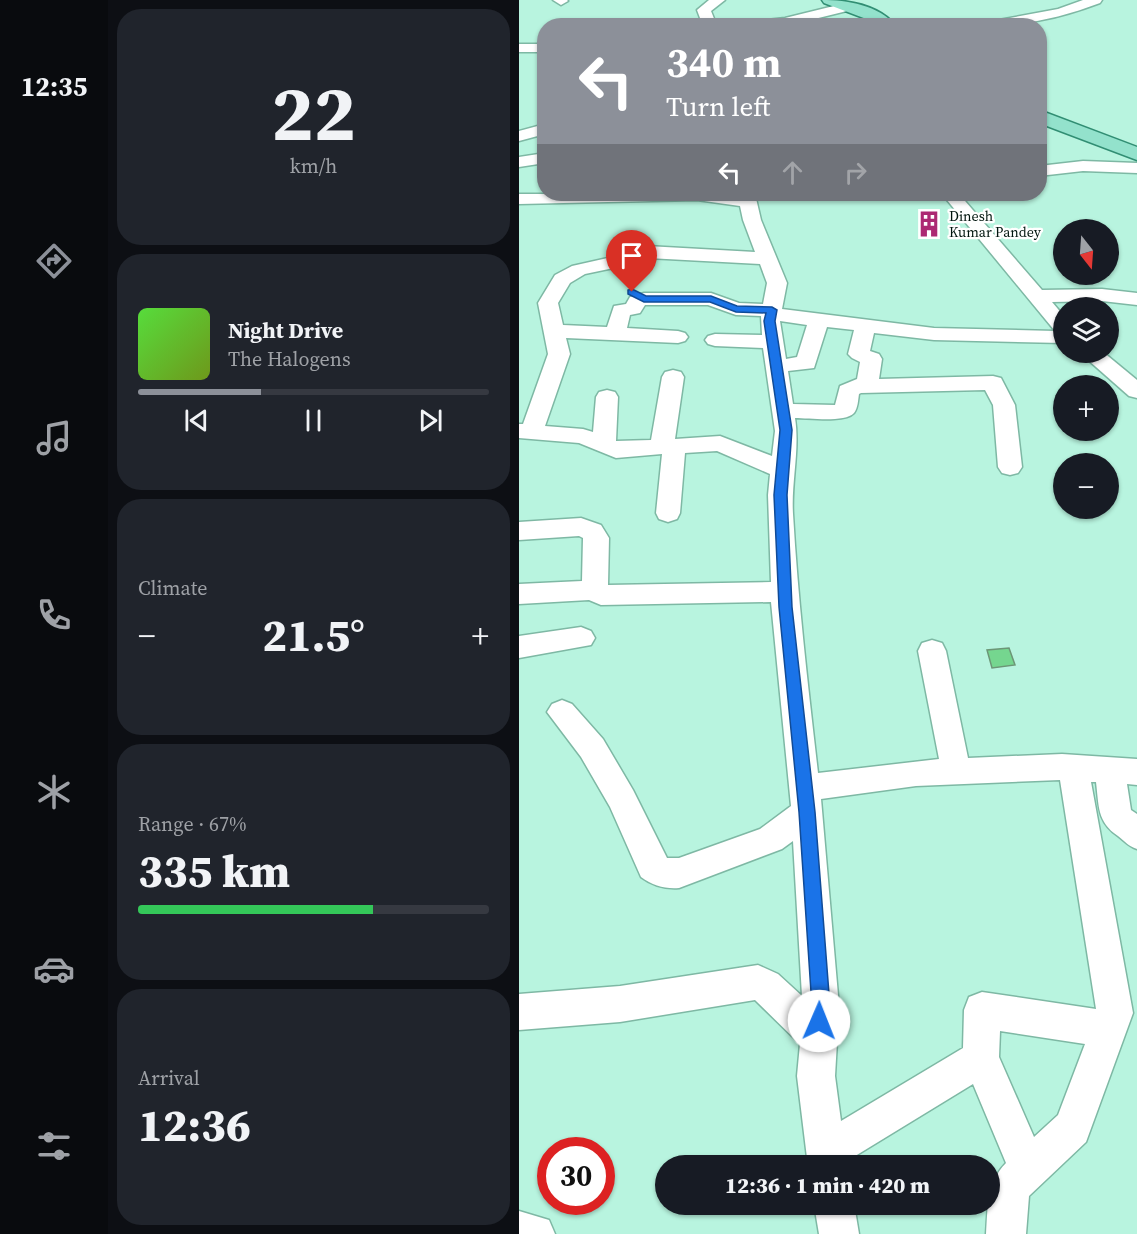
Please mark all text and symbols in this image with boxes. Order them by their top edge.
text: 340 m [666,33,781,91]
icon: left [567,42,645,120]
text: 22 [271,59,356,166]
text: 12:35 [21,68,87,105]
text: Turn left [666,88,770,125]
text: km/h [290,152,337,180]
icon: left [713,156,746,189]
icon: ahead [776,156,809,189]
icon: right [839,156,872,189]
place label: Dinesh Kumar Pandey [949,206,1042,242]
building icon: Dinesh Kumar Pandey [914,209,944,239]
north arrow [1053,219,1119,285]
map controls [1053,219,1119,519]
pin [606,230,657,292]
icon: arrive [615,239,648,272]
icon: directions [33,240,75,282]
button: layers [1053,297,1119,363]
text: Night Drive [228,315,343,345]
text: The Halogens [228,345,351,373]
button: + [1053,375,1119,441]
icon: previous [180,404,213,437]
icon: pause [297,404,330,437]
icon: next [414,404,447,437]
icon: music [33,417,75,459]
button: − [1053,453,1119,519]
text: Climate [138,574,207,602]
icon: phone [33,594,75,636]
text: 21.5° [262,604,365,666]
text: − [138,613,156,658]
text: + [472,613,489,658]
icon: climate [33,771,75,813]
text: Range · 67% [138,810,247,838]
text: 335 km [138,840,290,902]
icon: car [33,948,75,990]
position arrow [787,989,851,1053]
text: Arrival [138,1064,200,1092]
text: 12:36 [138,1094,251,1156]
icon: filters [33,1125,75,1167]
speed limit sign: 30 [537,1137,615,1215]
text: 12:36 · 1 min · 420 m [725,1170,930,1200]

